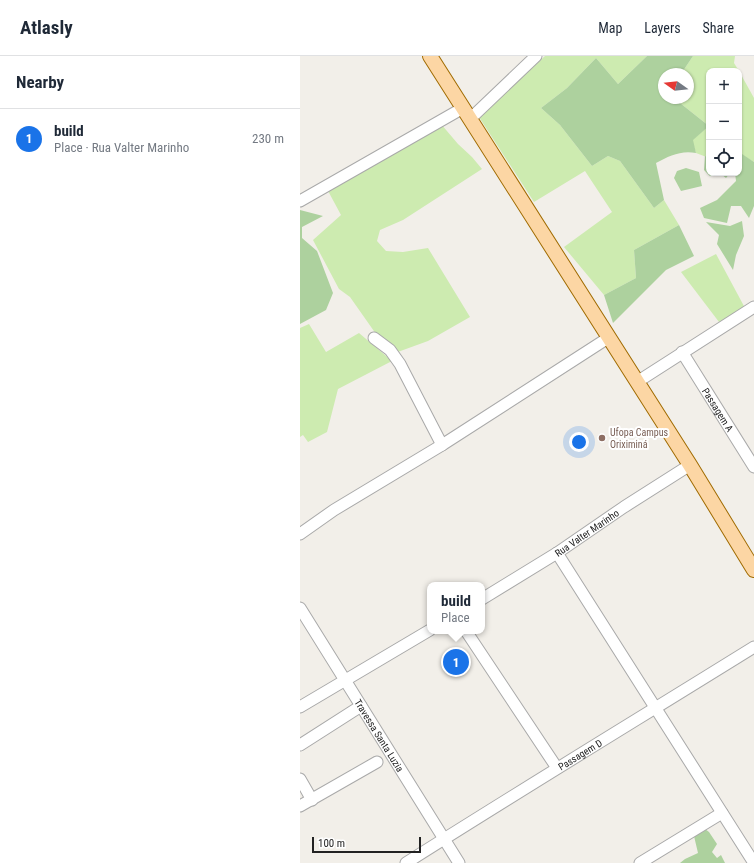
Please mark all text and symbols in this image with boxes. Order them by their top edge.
text: Atlasly [20,16,73,39]
text: Map [598,20,622,36]
text: Layers [644,20,681,36]
text: Share [703,20,734,36]
north arrow [658,68,694,104]
map controls [706,68,742,176]
button: + [706,68,742,104]
text: Nearby [16,72,64,92]
button: − [706,104,742,140]
text: build [54,122,84,140]
text: 1 [26,131,32,146]
text: 230 m [252,131,284,146]
text: Place · Rua Valter Marinho [54,140,189,155]
button: locate [706,140,742,176]
street label: Passagem A [700,386,736,434]
place label: Ufopa Campus Oriximiná [610,427,669,450]
your location [569,432,589,452]
marker: Ufopa Campus Oriximiná [597,433,607,443]
street label: Rua Valter Marinho [553,507,621,558]
popup [427,582,485,634]
text: build [441,592,471,610]
text: Place [441,610,470,625]
pin: 1 [443,647,469,677]
street label: Travessa Santa Luzia [353,697,406,774]
street label: Passagem D [556,737,604,772]
scale bar [312,835,421,854]
text: 100 m [318,837,345,850]

